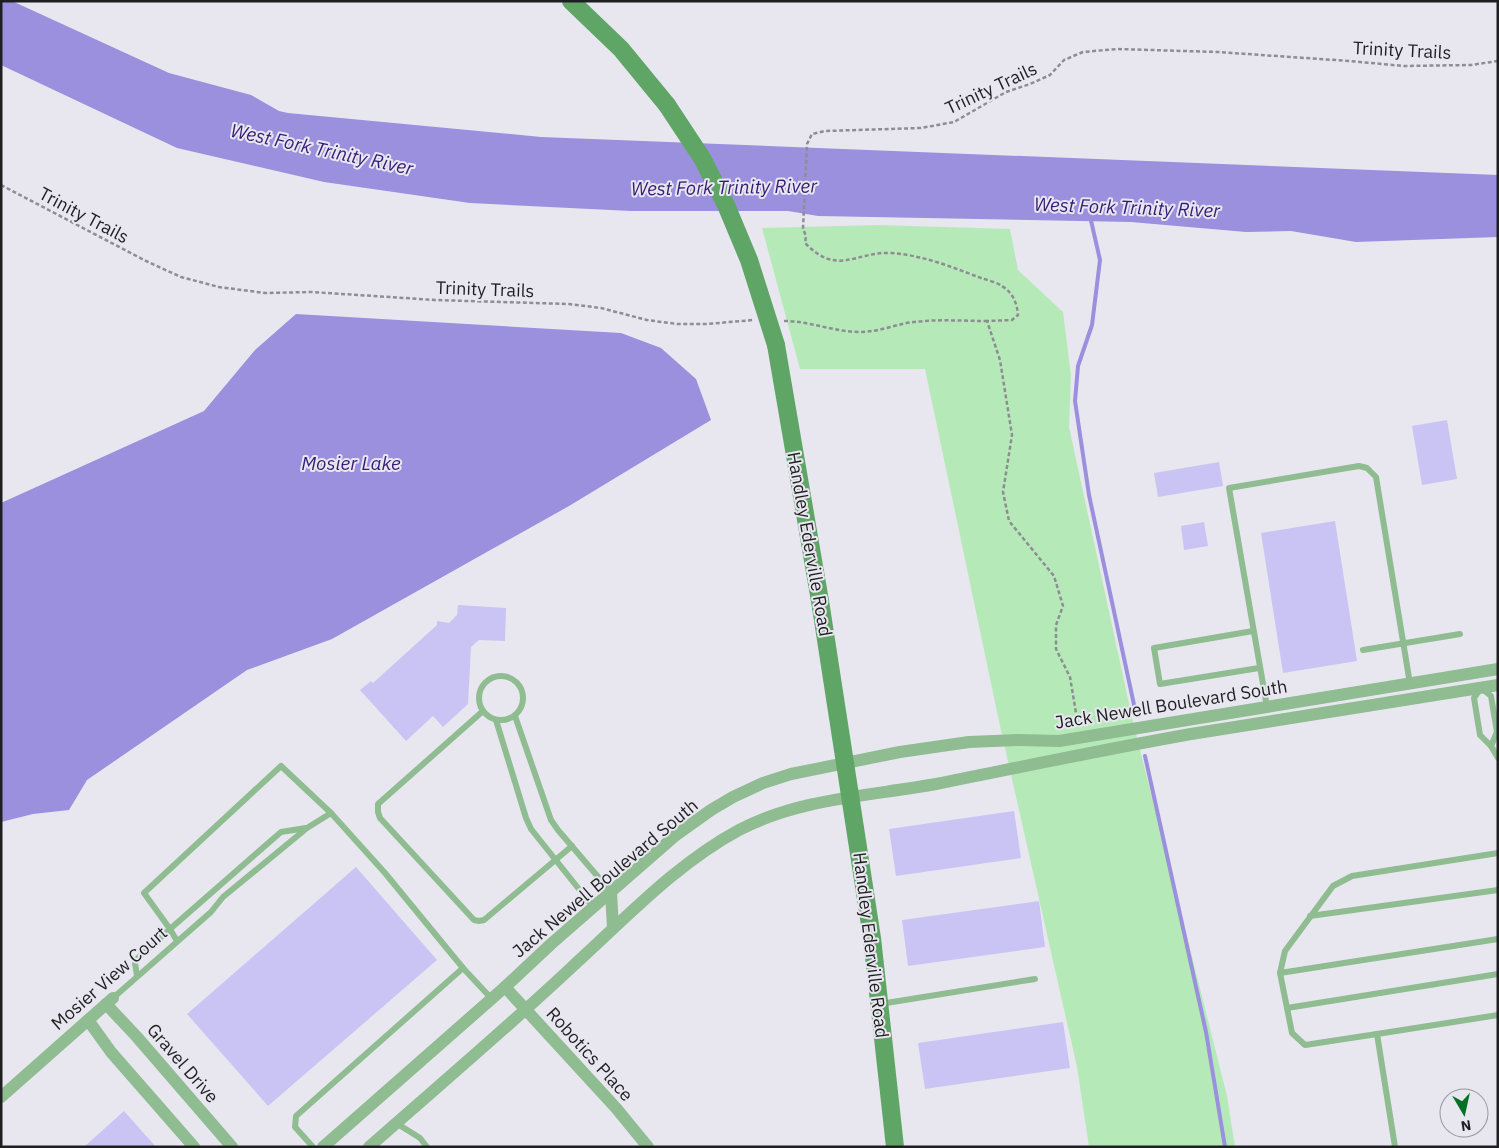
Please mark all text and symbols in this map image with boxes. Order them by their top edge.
street label: Trinity Trails [1352,36,1452,64]
street label: Trinity Trails [941,57,1041,119]
water label: West Fork Trinity River [228,118,417,180]
water label: West Fork Trinity River [631,173,818,201]
street label: Trinity Trails [35,182,133,248]
water label: West Fork Trinity River [1034,192,1222,222]
street label: Trinity Trails [435,276,535,302]
street label: Handley Ederville Road [782,450,838,638]
water label: Mosier Lake [301,451,401,475]
street label: Jack Newell Boulevard South [1053,674,1289,734]
street label: Jack Newell Boulevard South [508,794,702,962]
street label: Handley Ederville Road [848,851,894,1039]
street label: Mosier View Court [46,921,172,1035]
street label: Robotics Place [542,1002,638,1106]
street label: Gravel Drive [142,1018,224,1108]
north arrow [1439,1088,1489,1138]
text: N [1460,1116,1472,1136]

